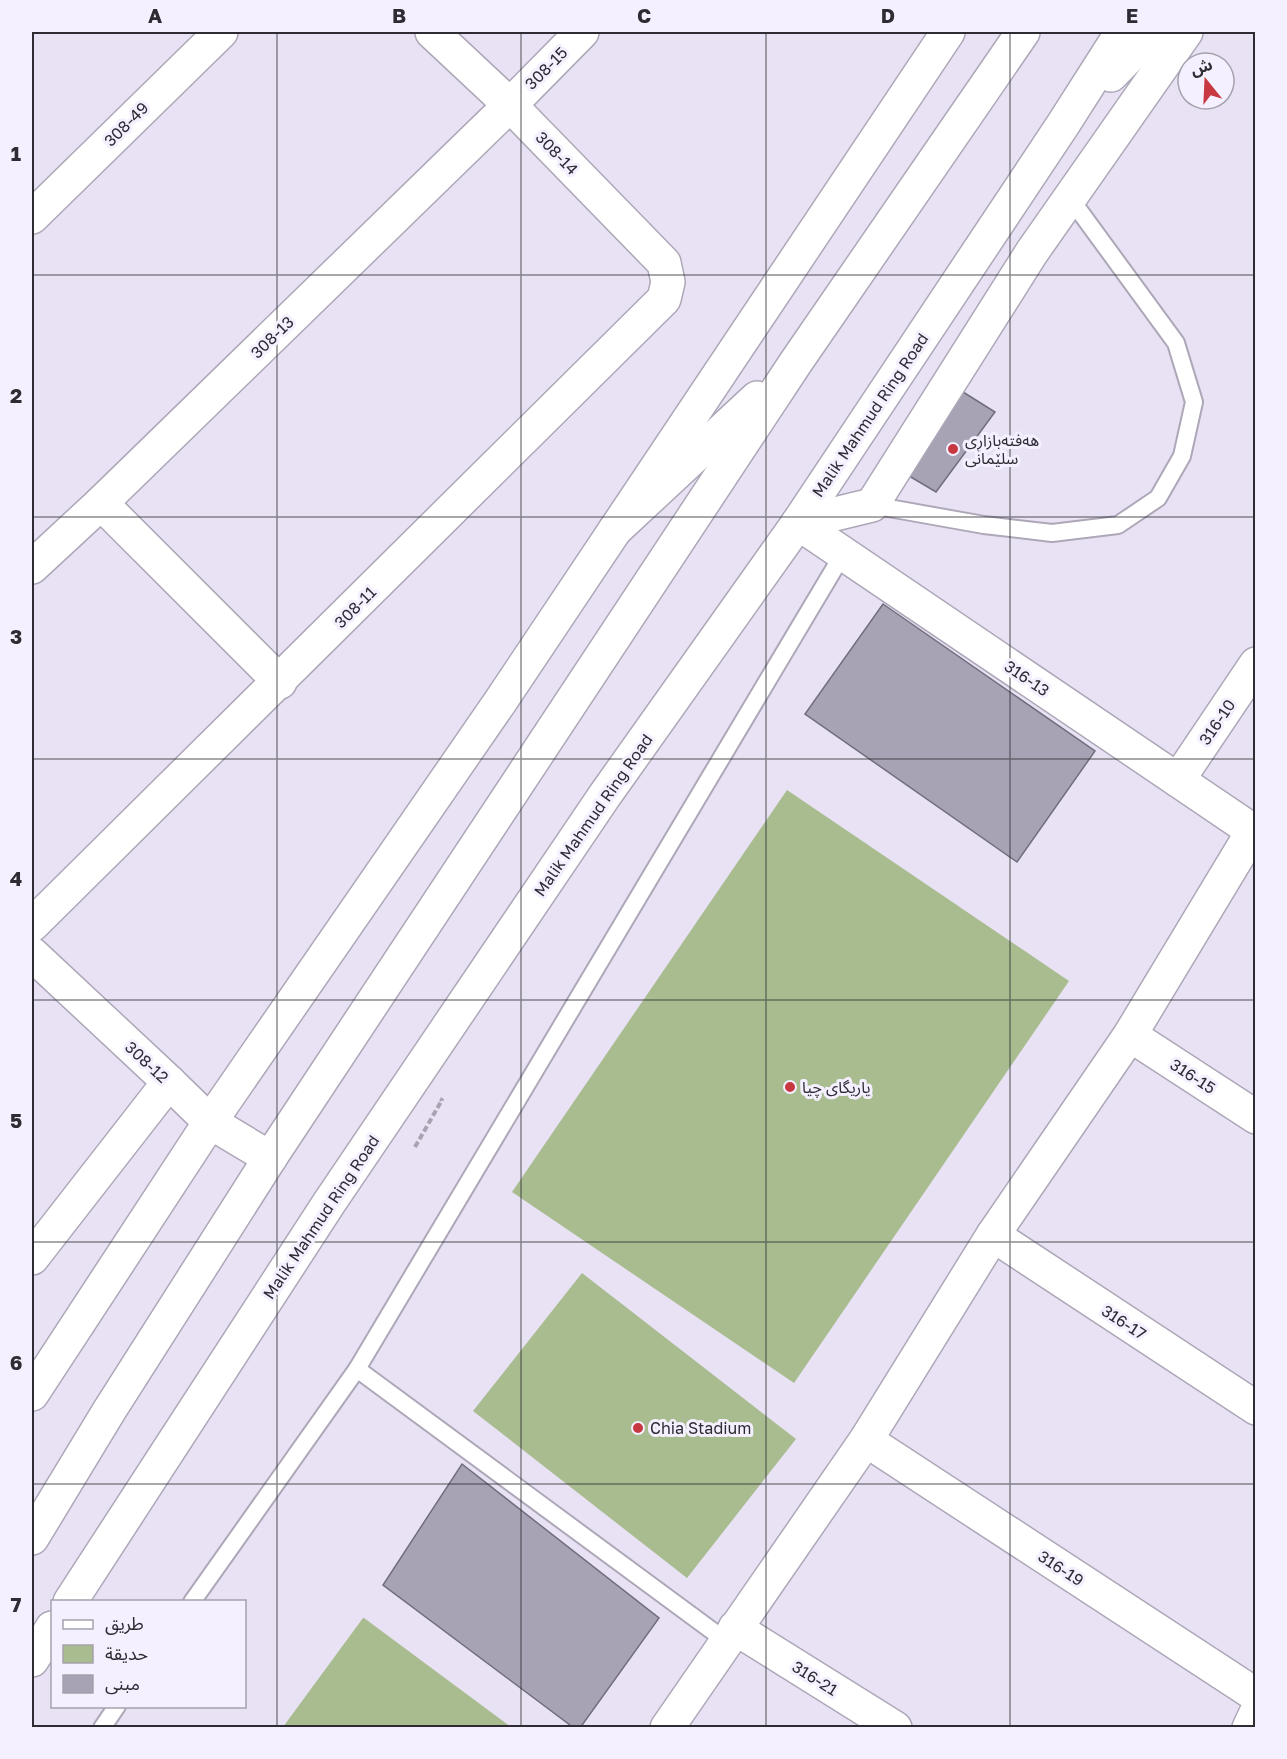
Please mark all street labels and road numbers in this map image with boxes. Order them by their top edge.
street label: 308-15 [520,42,572,94]
street label: 308-49 [100,98,152,150]
street label: 308-14 [532,127,582,179]
street label: 308-13 [246,312,298,362]
street label: Malik Mahmud Ring Road [808,329,932,501]
street label: 308-11 [330,582,380,632]
street label: 316-13 [1001,656,1053,700]
street label: 316-10 [1195,695,1239,749]
street label: Malik Mahmud Ring Road [529,730,657,900]
street label: 308-12 [121,1037,173,1087]
street label: 316-15 [1167,1054,1219,1098]
street label: Malik Mahmud Ring Road [259,1131,383,1303]
street label: 316-17 [1098,1300,1150,1344]
street label: 316-19 [1034,1546,1088,1590]
street label: 316-21 [789,1656,842,1700]

